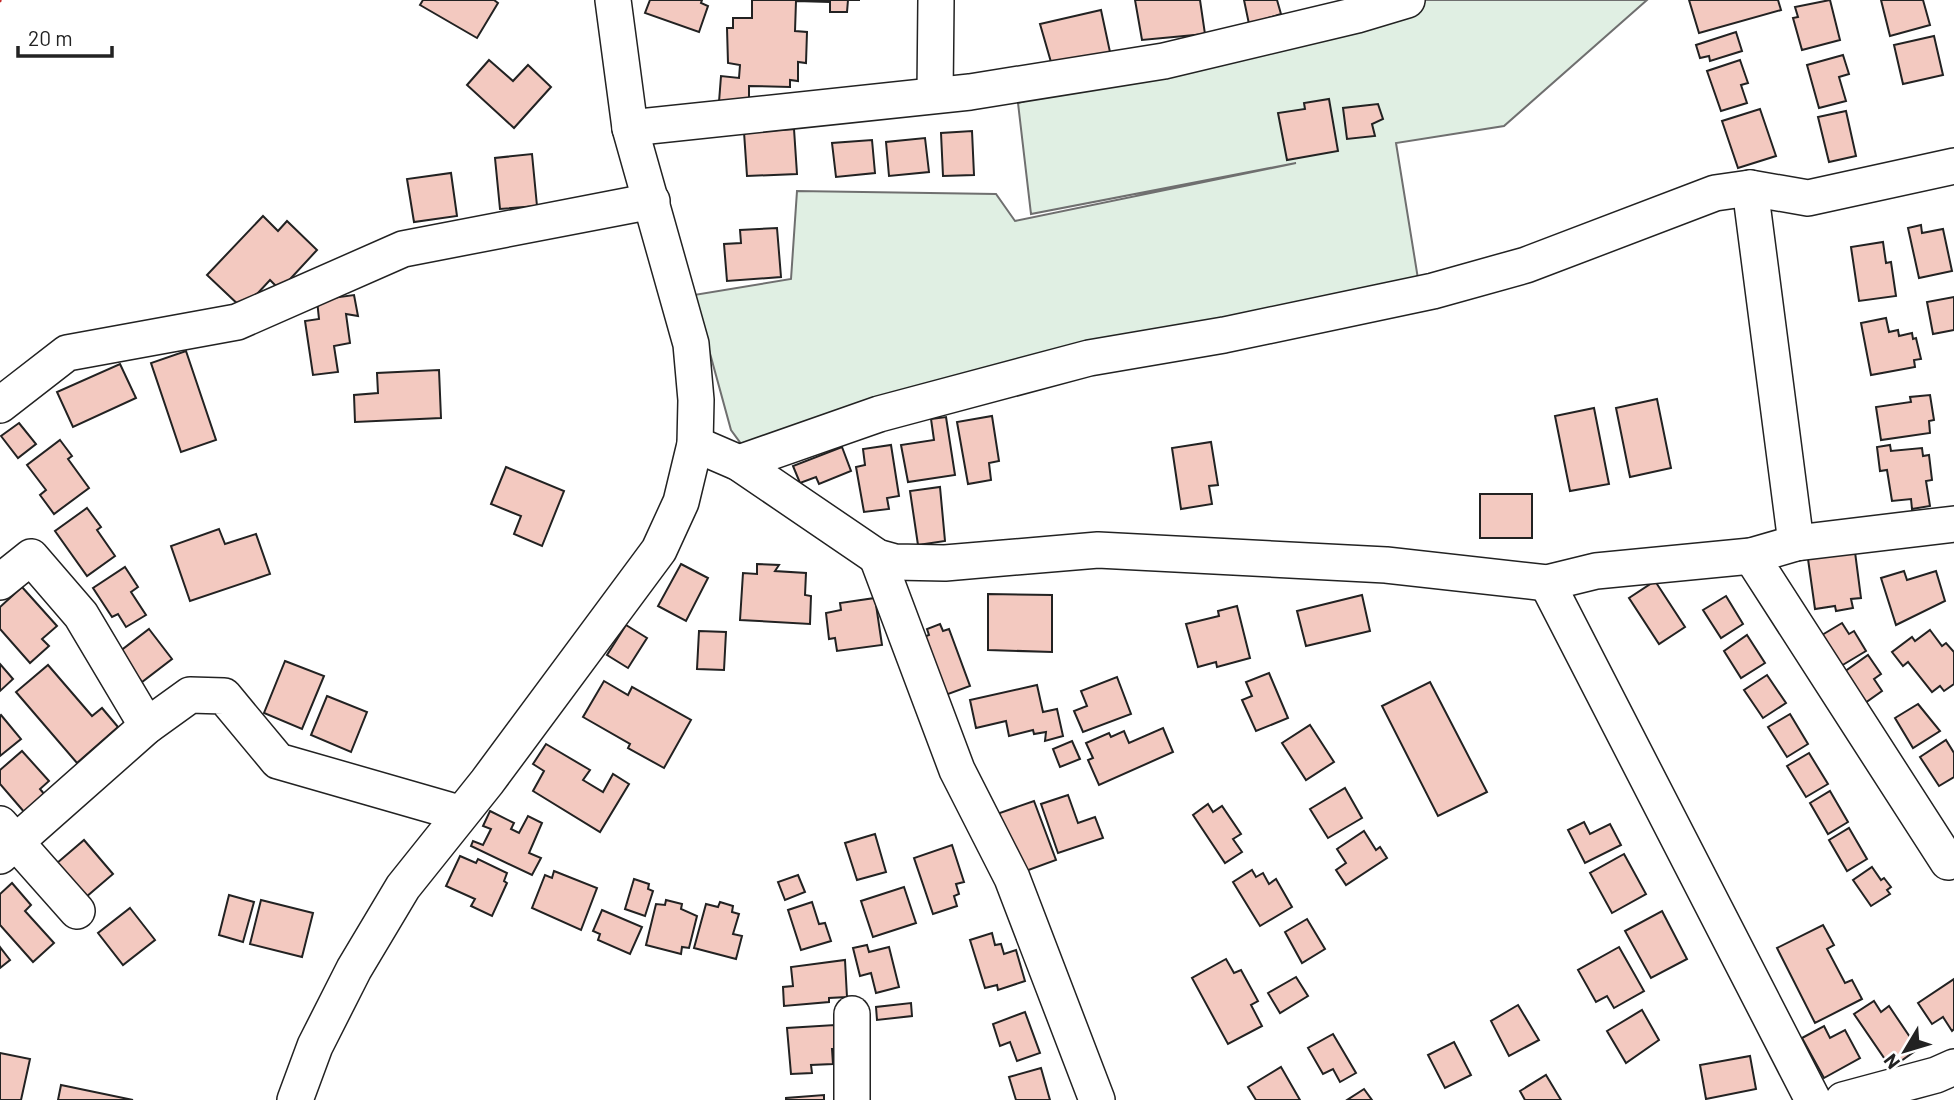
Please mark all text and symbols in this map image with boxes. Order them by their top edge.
scale bar [18,14,112,58]
text: 20 m [28,25,73,50]
north arrow [1870,1016,1940,1086]
text: N [1878,1050,1904,1074]

